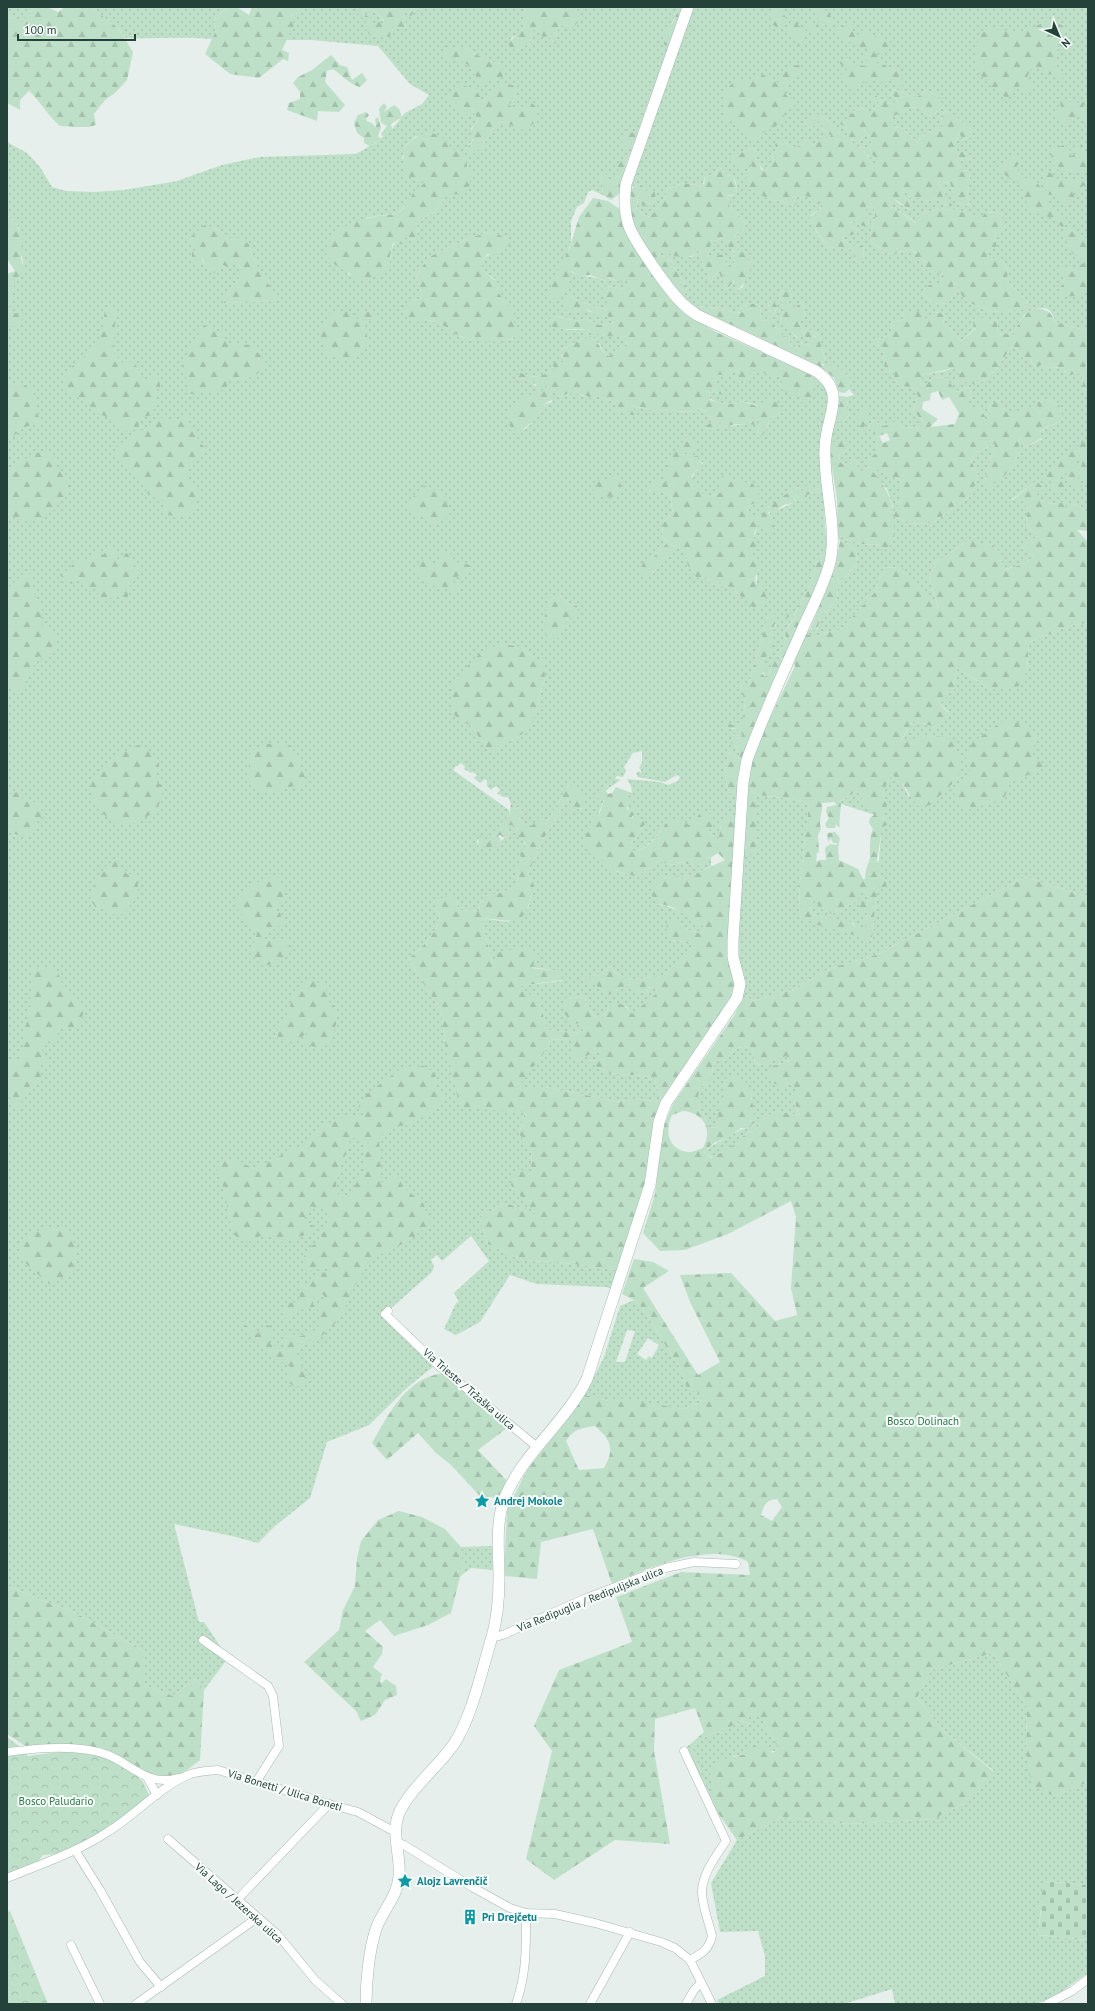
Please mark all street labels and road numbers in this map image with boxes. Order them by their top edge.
street label: Via Trieste / Tržaška ulica [419,1344,518,1433]
street label: Via Redipuglia / Redipuljska ulica [514,1563,665,1635]
street label: Via Bonetti / Ulica Boneti [225,1766,344,1814]
street label: Via Lago / Jezerska ulica [191,1859,286,1946]

